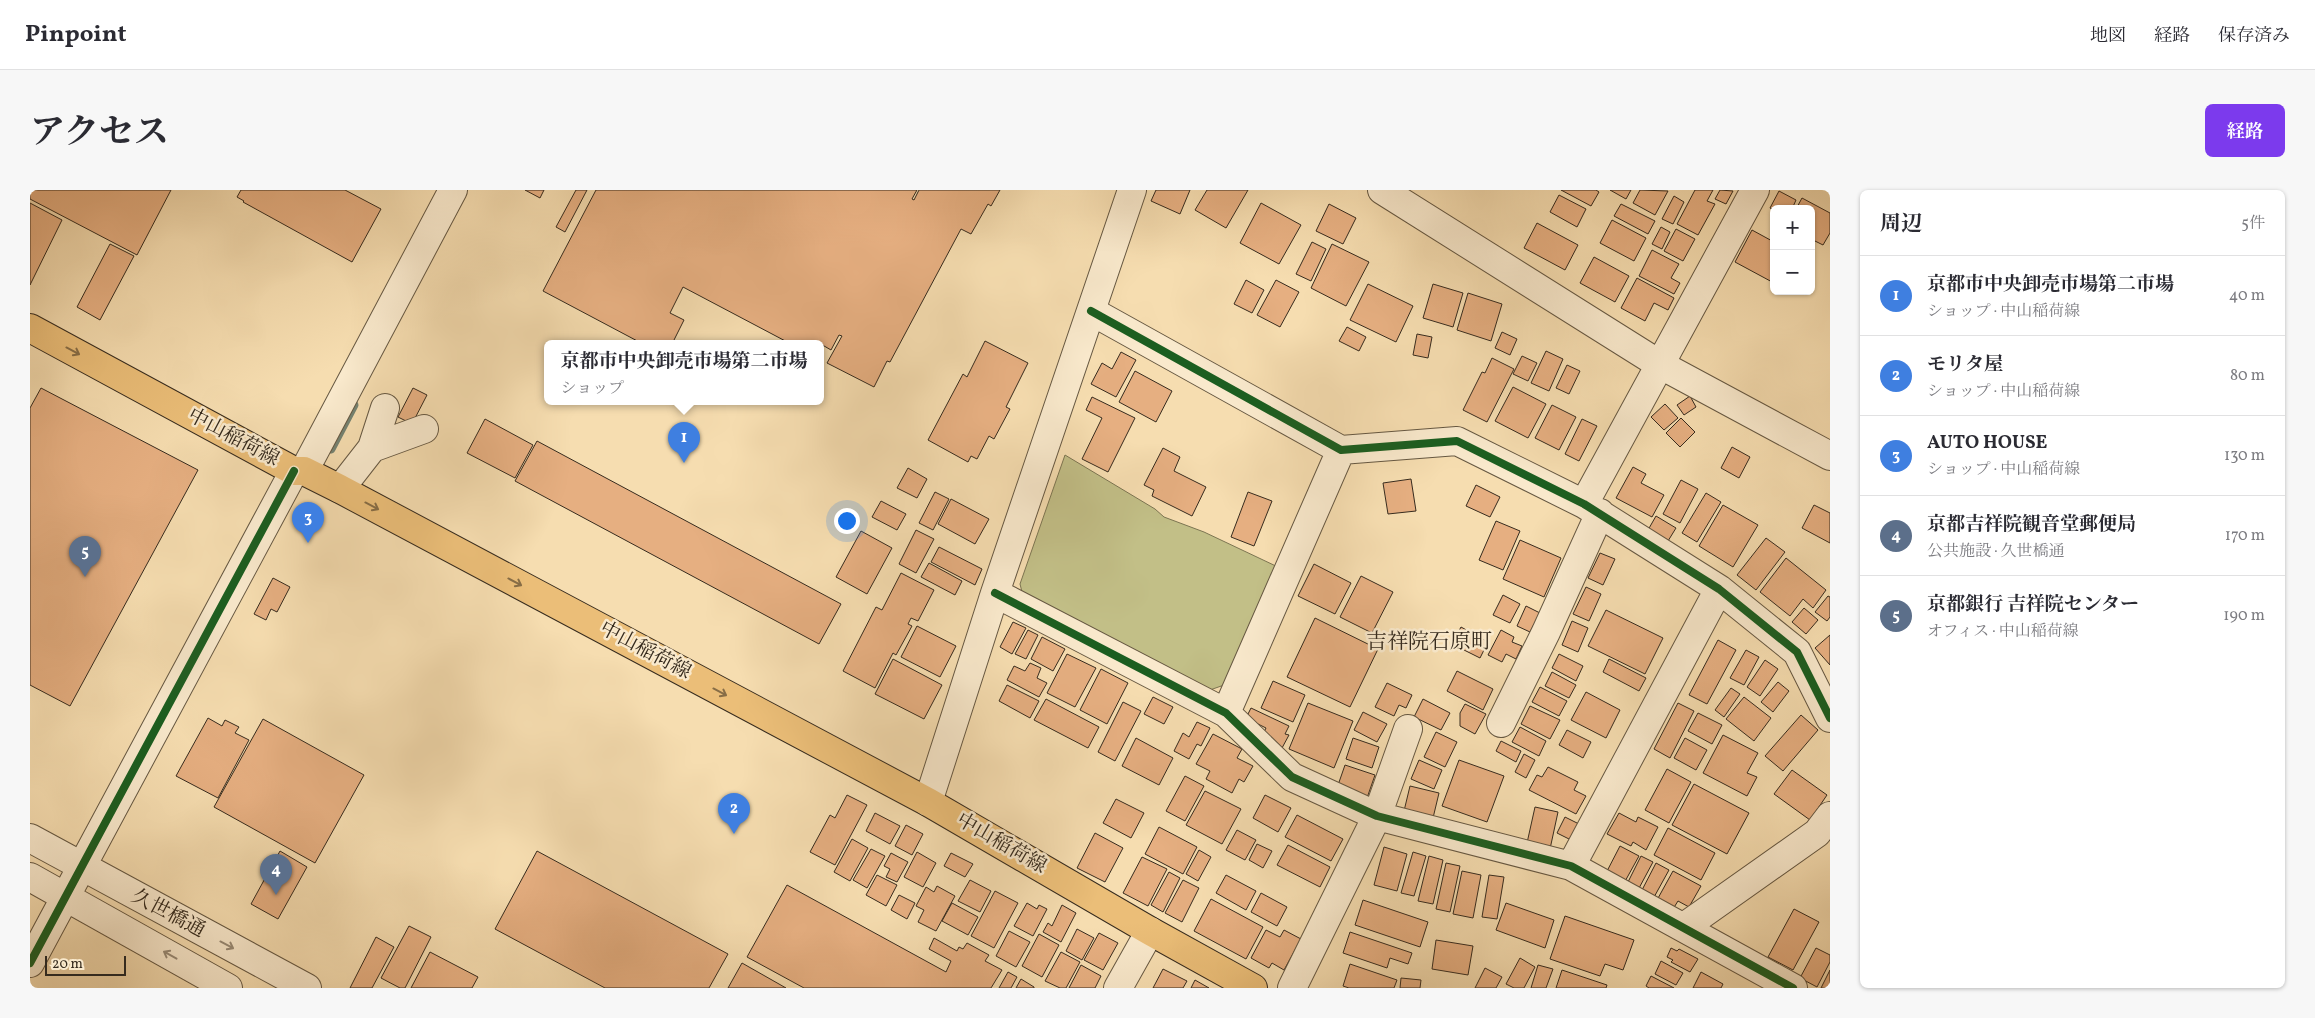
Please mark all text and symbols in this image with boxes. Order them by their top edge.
text: Pinpoint [25,18,127,52]
text: 地図 [2090,24,2126,49]
text: 経路 [2154,24,2190,49]
text: 保存済み [2218,24,2290,49]
button: 経路 [2205,104,2285,157]
text: アクセス [30,110,169,158]
map controls [1770,205,1815,295]
button: + [1770,205,1815,250]
text: 周辺 [1880,210,1922,239]
text: 5件 [2241,213,2265,235]
button: − [1770,250,1815,295]
text: 京都市中央卸売市場第二市場 [1927,272,2174,298]
text: 1 [1893,285,1899,307]
text: 40 m [2229,285,2265,307]
text: ショップ · 中山稲荷線 [1927,301,2080,323]
popup [544,340,824,405]
one-way arrow [65,347,80,356]
text: 京都市中央卸売市場第二市場 [560,349,808,375]
text: モリタ屋 [1927,352,2003,378]
text: 2 [1892,365,1900,387]
text: 80 m [2230,365,2265,387]
text: ショップ [560,378,624,400]
text: ショップ · 中山稲荷線 [1927,381,2080,403]
street label: 中山稲荷線 [182,402,284,474]
pin: 1 [668,422,700,463]
text: AUTO HOUSE [1927,430,2047,456]
text: 3 [1892,445,1900,467]
text: 130 m [2224,445,2265,467]
text: ショップ · 中山稲荷線 [1927,459,2080,481]
pin: 3 [292,502,324,543]
one-way arrow [364,502,379,511]
your location [834,508,860,534]
text: 京都吉祥院観音堂郵便局 [1927,512,2136,538]
text: 4 [1891,525,1901,547]
text: 170 m [2225,525,2265,547]
pin: 5 [69,536,101,577]
text: 公共施設 · 久世橋通 [1927,541,2065,563]
one-way arrow [508,577,523,587]
text: 京都銀行 吉祥院センター [1927,592,2139,618]
text: 5 [1892,605,1900,627]
text: 190 m [2223,605,2265,627]
street label: 中山稲荷線 [594,615,696,687]
text: オフィス · 中山稲荷線 [1927,621,2079,643]
district label: 吉祥院石原町 [1366,628,1492,657]
one-way arrow [713,687,727,697]
pin: 2 [718,793,750,834]
street label: 中山稲荷線 [951,807,1051,881]
pin: 4 [260,854,292,895]
street label: 久世橋通 [126,883,210,945]
one-way arrow [219,940,234,950]
one-way arrow [164,950,178,960]
scale bar [45,953,126,976]
text: 20 m [52,955,83,974]

